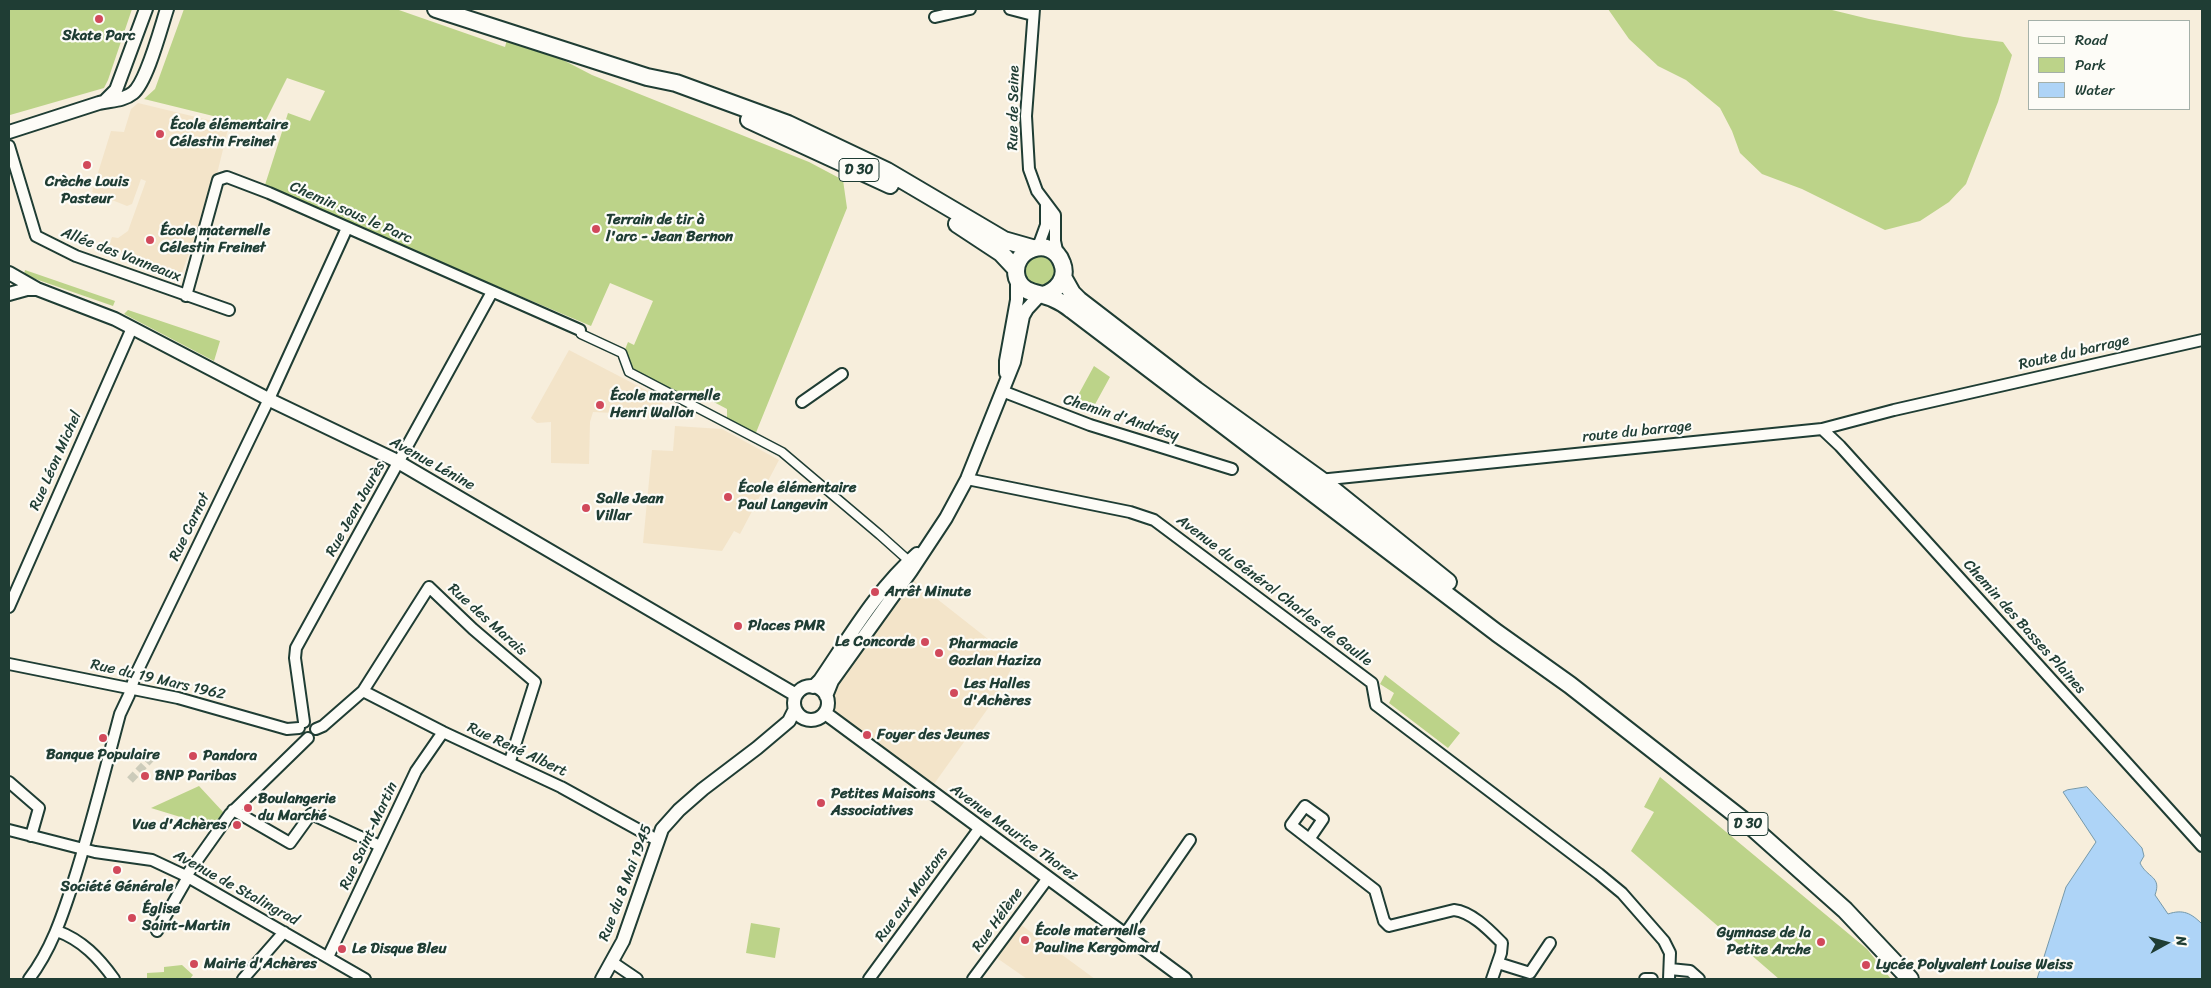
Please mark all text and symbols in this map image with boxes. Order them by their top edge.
marker: Skate Parc [93,13,105,25]
legend [2028,20,2191,110]
place label: Skate Parc [62,27,136,45]
text: Road [2075,27,2107,53]
text: Park [2075,52,2106,78]
street label: Rue de Seine [1004,65,1024,151]
text: Water [2075,77,2115,103]
place label: École élémentaire Célestin Freinet [170,116,288,151]
marker: École élémentaire Célestin Freinet [154,128,166,140]
road number: D 30 [839,158,879,182]
marker: Crèche Louis Pasteur [81,159,93,171]
place label: Crèche Louis Pasteur [45,173,129,208]
street label: Chemin sous le Parc [287,178,415,248]
place label: Terrain de tir à l'arc - Jean Bernon [606,211,733,246]
place label: École maternelle Célestin Freinet [160,222,270,257]
marker: Terrain de tir à l'arc - Jean Bernon [590,223,602,235]
street label: Allée des Vanneaux [59,224,183,286]
marker: École maternelle Célestin Freinet [144,234,156,246]
street label: Route du barrage [2017,332,2131,374]
place label: École maternelle Henri Wallon [610,387,720,422]
street label: Chemin d'Andrésy [1061,391,1181,445]
marker: École maternelle Henri Wallon [594,399,606,411]
street label: Rue Léon Michel [26,409,86,513]
street label: route du barrage [1581,417,1693,447]
street label: Avenue Lénine [386,433,478,495]
street label: Rue Jean Jaurès [322,458,390,560]
place label: École élémentaire Paul Langevin [738,479,856,514]
street label: Rue Carnot [166,490,214,564]
place label: Salle Jean Villar [596,490,663,525]
marker: École élémentaire Paul Langevin [722,491,734,503]
marker: Salle Jean Villar [580,502,592,514]
street label: Avenue du Général Charles de Gaulle [1173,512,1375,670]
street label: Chemin des Basses Plaines [1959,556,2089,698]
street label: Rue des Marais [444,580,530,660]
place label: Arrêt Minute [885,583,971,601]
marker: Arrêt Minute [869,586,881,598]
place label: Places PMR [748,617,825,635]
marker: Places PMR [732,620,744,632]
place label: Le Concorde [835,633,915,651]
place label: Pharmacie Gozlan Haziza [949,635,1041,670]
marker: Le Concorde [919,636,931,648]
marker: Pharmacie Gozlan Haziza [933,647,945,659]
street label: Rue du 19 Mars 1962 [89,656,227,704]
place label: Les Halles d'Achères [964,675,1031,710]
marker: Les Halles d'Achères [948,687,960,699]
street label: Rue René Albert [464,719,570,781]
place label: Foyer des Jeunes [877,726,990,744]
marker: Foyer des Jeunes [861,729,873,741]
marker: Banque Populaire [97,732,109,744]
place label: Banque Populaire [46,746,160,764]
place label: Pandora [203,747,257,765]
marker: Pandora [187,750,199,762]
place label: BNP Paribas [155,767,236,785]
marker: BNP Paribas [139,770,151,782]
street label: Rue Saint-Martin [336,779,402,893]
street label: Avenue Maurice Thorez [947,781,1081,885]
place label: Petites Maisons Associatives [831,785,935,820]
place label: Boulangerie du Marché [258,790,336,825]
marker: Petites Maisons Associatives [815,797,827,809]
marker: Boulangerie du Marché [242,802,254,814]
road number: D 30 [1728,812,1768,836]
place label: Vue d'Achères [132,816,227,834]
marker: Vue d'Achères [231,819,243,831]
street label: Rue du 8 Mai 1945 [595,822,657,944]
street label: Rue aux Moutons [872,844,952,946]
street label: Avenue de Stalingrad [170,846,302,930]
marker: Société Générale [111,864,123,876]
place label: Société Générale [60,878,174,896]
street label: Rue Hélène [969,884,1027,956]
place label: Église Saint-Martin [142,900,230,935]
marker: Église Saint-Martin [126,912,138,924]
north arrow [2141,918,2191,968]
place label: École maternelle Pauline Kergomard [1035,922,1159,957]
place label: Gymnase de la Petite Arche [1717,924,1811,959]
marker: École maternelle Pauline Kergomard [1019,934,1031,946]
text: N [2168,935,2194,947]
marker: Gymnase de la Petite Arche [1815,936,1827,948]
place label: Le Disque Bleu [352,940,447,958]
marker: Le Disque Bleu [336,943,348,955]
place label: Mairie d'Achères [204,955,317,973]
place label: Lycée Polyvalent Louise Weiss [1876,956,2073,974]
marker: Mairie d'Achères [188,958,200,970]
marker: Lycée Polyvalent Louise Weiss [1860,959,1872,971]

